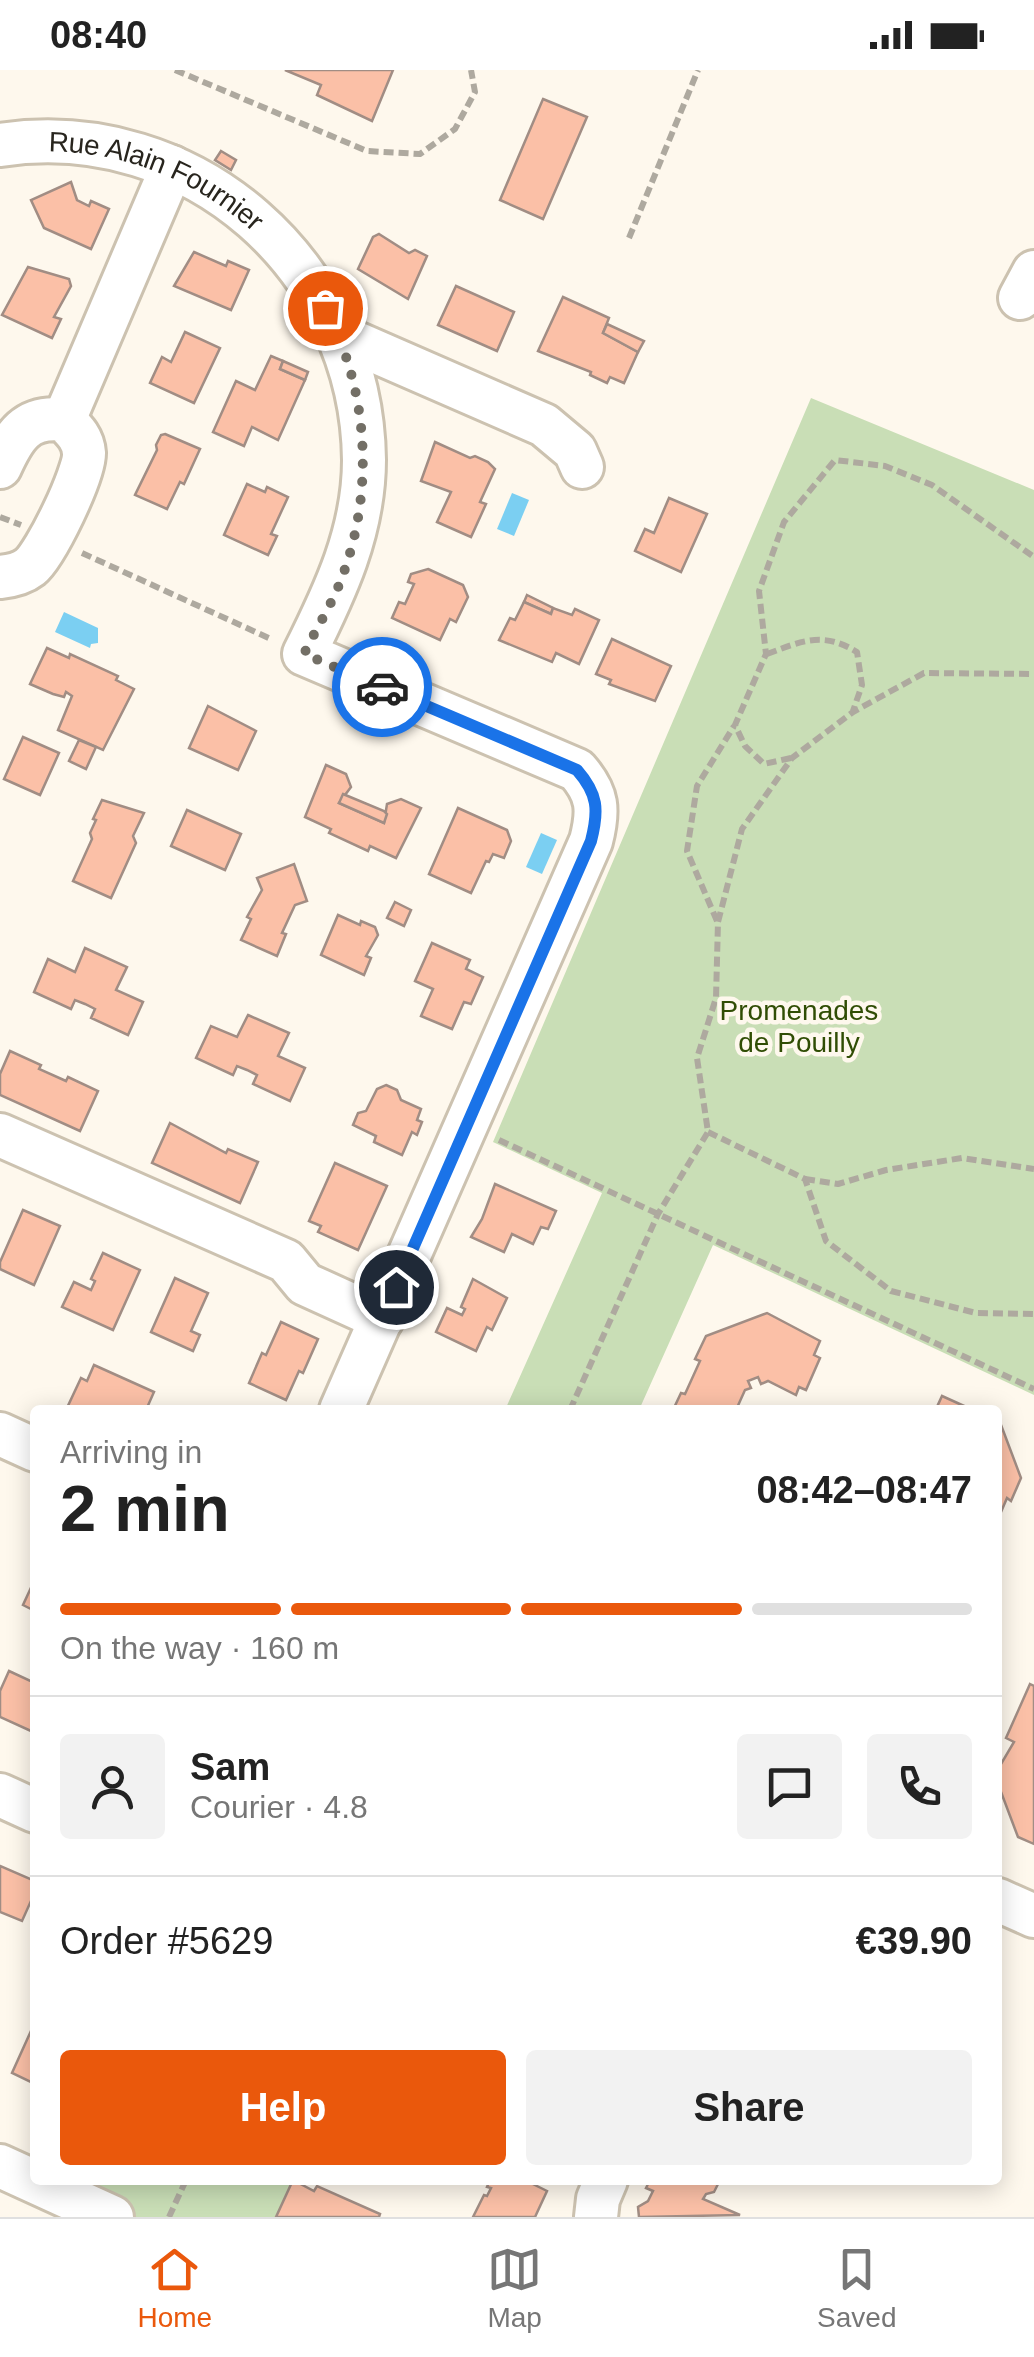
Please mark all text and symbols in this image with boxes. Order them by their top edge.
text: 08:40 [50,14,147,56]
street label: Rue Alain Fournier [48,126,270,236]
pin [283,266,368,351]
icon: bag [298,281,353,336]
courier [332,637,432,737]
icon: car [355,660,410,715]
park label: Promenades de Pouilly [720,995,878,1058]
pin [354,1245,439,1330]
icon: home [369,1260,424,1315]
text: Arriving in [60,1434,202,1470]
text: 08:42–08:47 [756,1469,972,1511]
text: 2 min [60,1472,230,1545]
text: On the way · 160 m [60,1630,339,1666]
button: person [60,1734,165,1839]
button: chat [737,1734,842,1839]
button: phone [867,1734,972,1839]
text: Sam [190,1746,270,1788]
text: Courier · 4.8 [190,1789,368,1825]
text: Order #5629 [60,1920,273,1962]
text: €39.90 [856,1920,972,1962]
button: Help [60,2050,506,2165]
button: Share [526,2050,972,2165]
tab: Home [137,2242,212,2334]
tab: Map [487,2242,542,2334]
tab: Saved [817,2242,896,2334]

